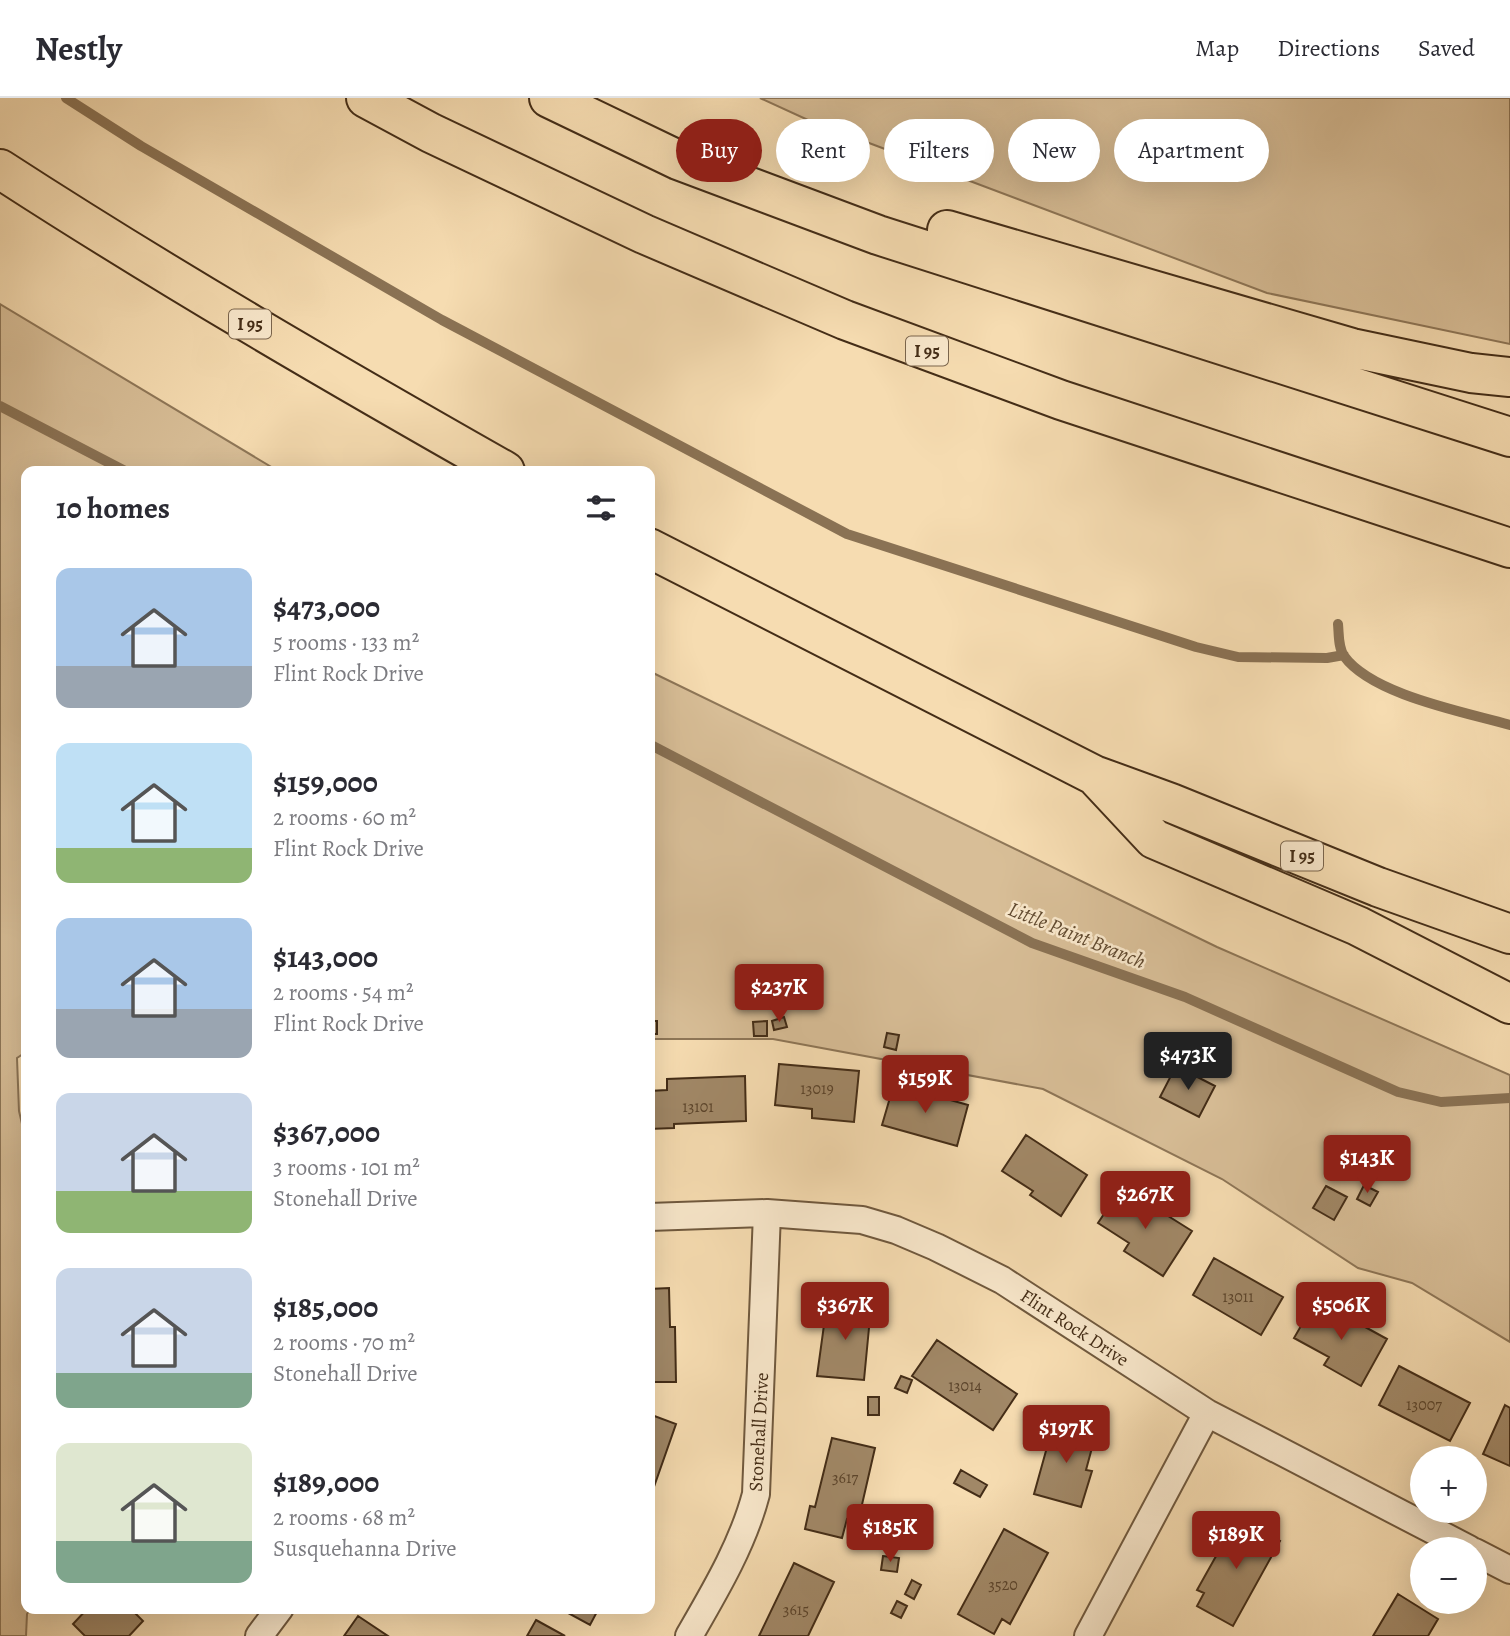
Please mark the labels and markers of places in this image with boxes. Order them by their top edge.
pin: $237K [730,964,828,1024]
pin: $473K [1139,1032,1237,1092]
pin: $159K [876,1056,974,1115]
pin: $143K [1318,1136,1416,1195]
pin: $267K [1096,1172,1194,1231]
pin: $367K [796,1282,894,1342]
pin: $506K [1292,1282,1390,1342]
pin: $197K [1017,1406,1115,1465]
pin: $185K [841,1504,939,1564]
pin: $189K [1187,1512,1285,1571]

